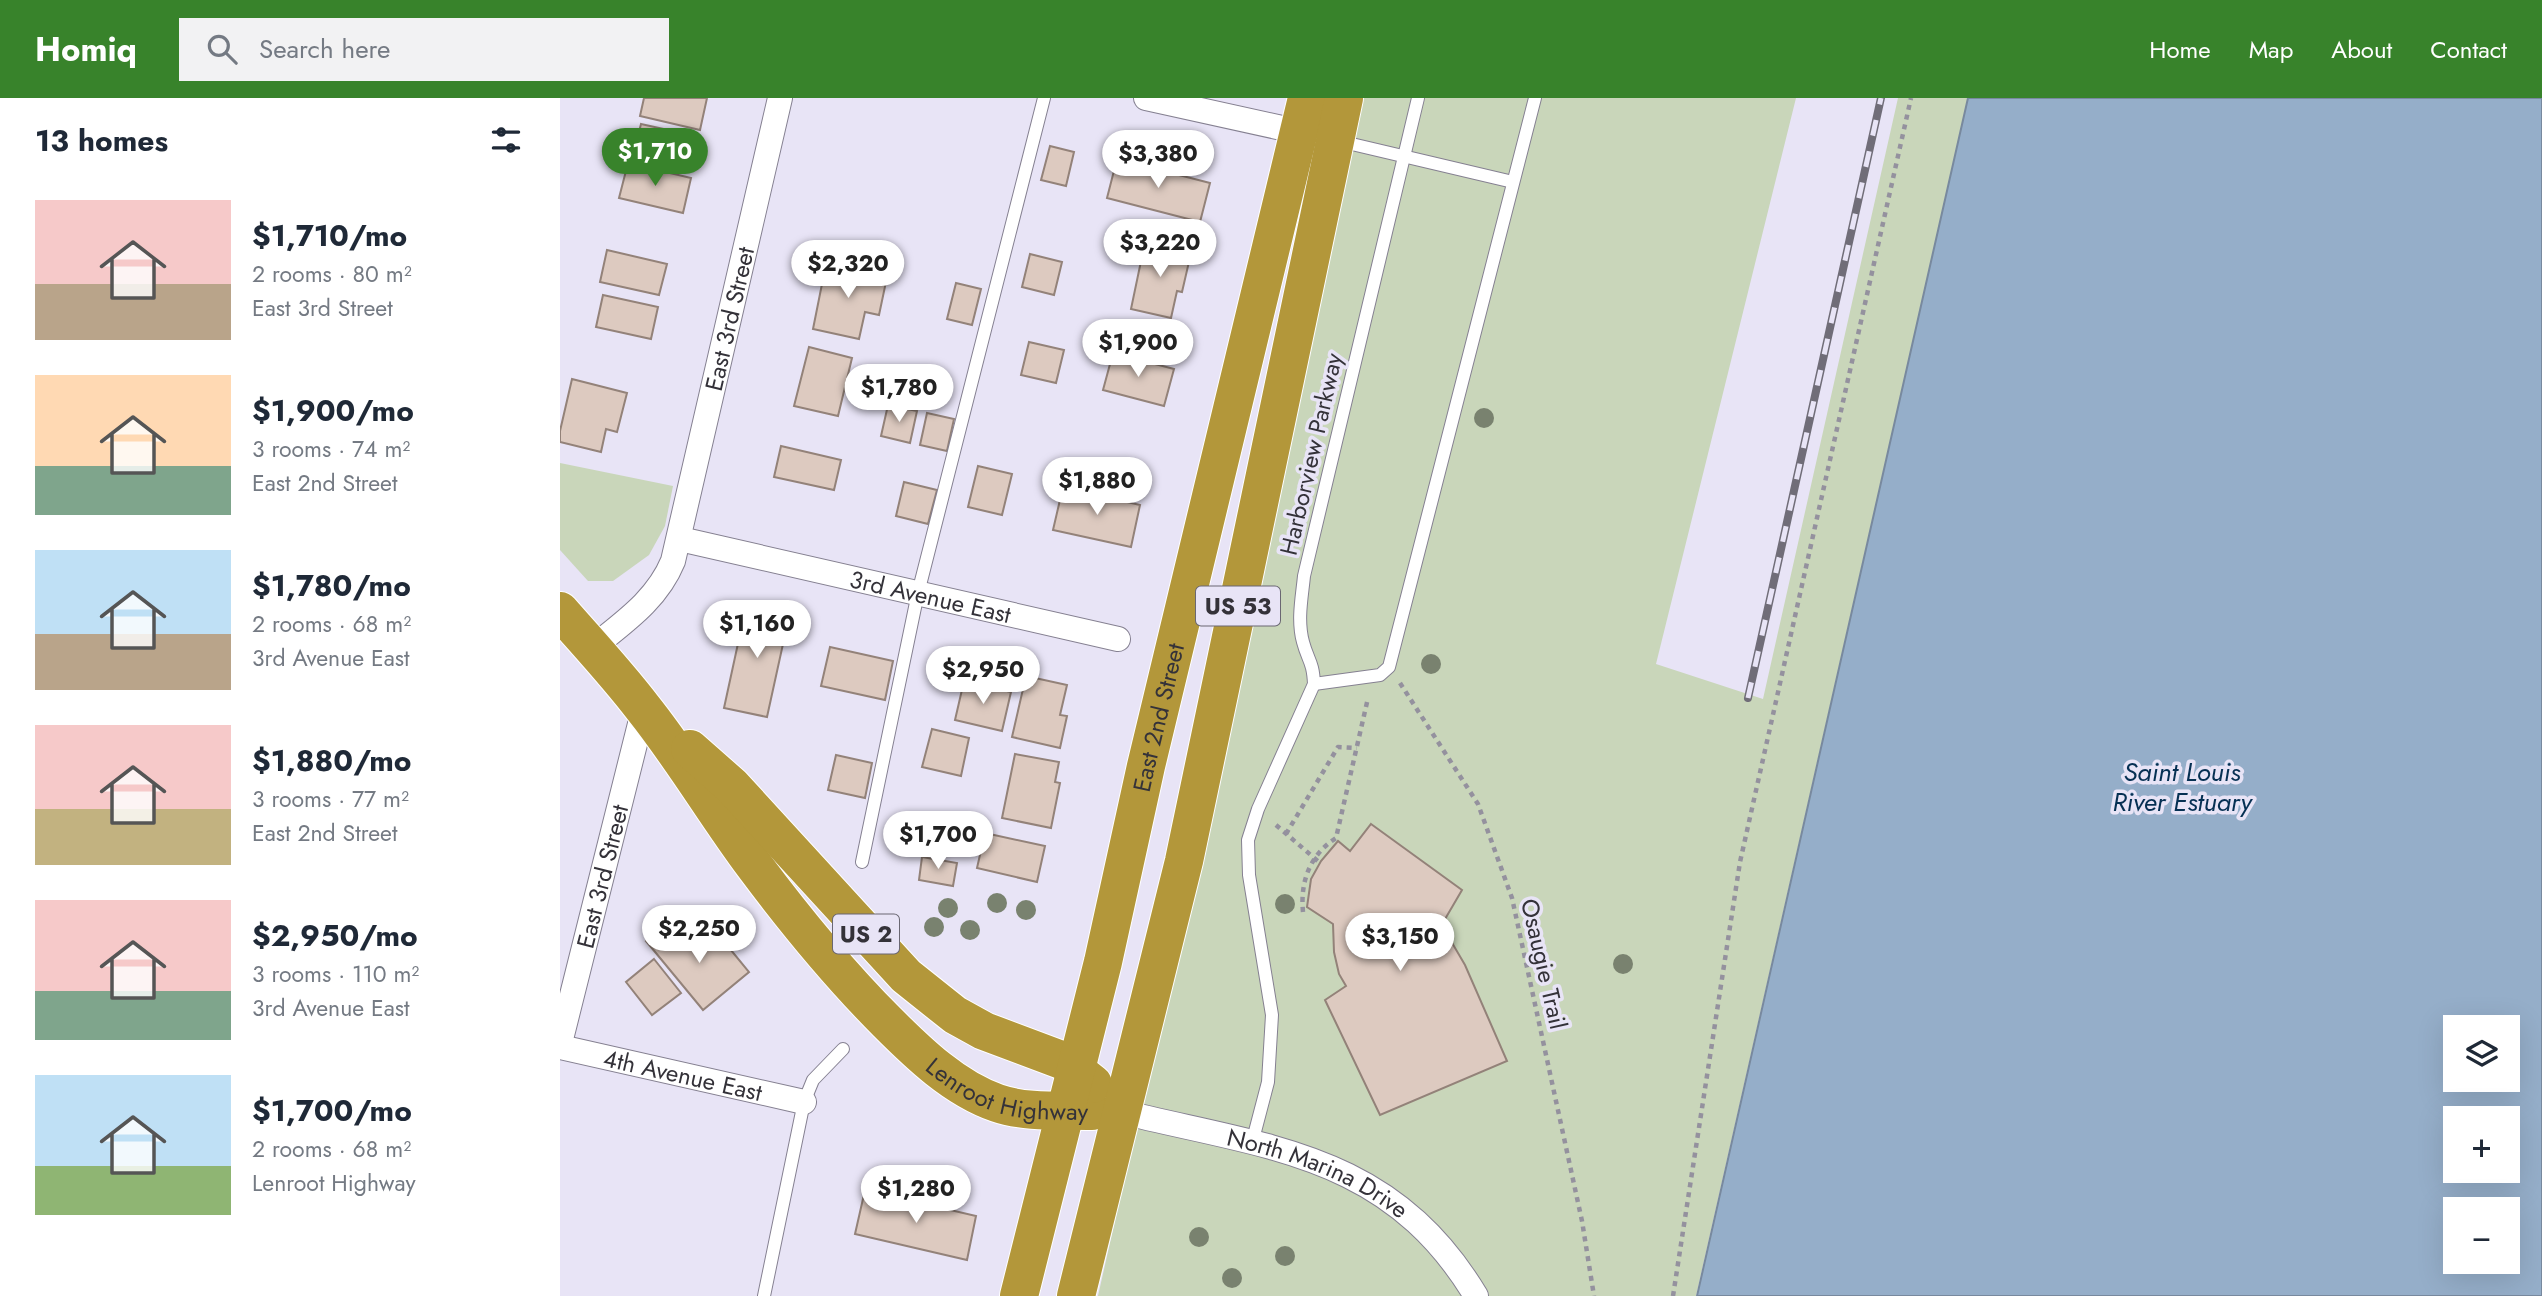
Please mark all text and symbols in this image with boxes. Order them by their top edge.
search box [179,18,669,81]
text: Homiq [35,26,137,73]
icon: search [203,30,241,68]
text: Search here [259,30,390,68]
text: Home [2149,32,2211,67]
text: Map [2249,32,2293,67]
text: About [2331,32,2392,67]
text: Contact [2430,32,2507,67]
text: 13 homes [35,119,168,162]
icon: filters [487,121,525,159]
pin: $1,710 [598,129,712,188]
pin: $3,380 [1101,130,1215,190]
text: $1,710 [618,134,692,168]
text: $3,380 [1118,136,1198,170]
text: $1,710/mo [252,214,407,257]
pin: $3,220 [1103,220,1217,279]
text: $3,220 [1119,225,1201,259]
icon: home [91,228,175,312]
pin: $2,320 [791,240,905,300]
street label: East 3rd Street [695,243,763,394]
text: $2,320 [807,246,889,280]
text: 2 rooms · 80 m² [252,257,412,291]
text: East 3rd Street [252,291,393,325]
pin: $1,900 [1081,320,1195,379]
text: $1,900 [1098,325,1178,359]
street label: Harborview Parkway [1271,349,1351,559]
pin: $1,780 [842,364,956,424]
text: $1,780 [861,370,937,404]
text: $1,900/mo [252,389,414,432]
icon: home [91,403,175,487]
text: 3 rooms · 74 m² [252,432,410,466]
pin: $1,880 [1040,458,1154,517]
text: $1,880 [1058,463,1136,497]
text: East 2nd Street [252,466,397,500]
street label: 3rd Avenue East [846,561,1015,632]
text: $1,780/mo [252,564,411,607]
icon: home [91,578,175,662]
road number: US 53 [1196,586,1280,626]
pin: $1,160 [700,601,814,660]
text: $1,160 [719,606,795,640]
text: 2 rooms · 68 m² [252,607,411,641]
street label: East 2nd Street [1123,639,1193,795]
text: 3rd Avenue East [252,641,410,675]
pin: $2,950 [926,646,1040,706]
text: $2,950 [942,652,1024,686]
text: $1,880/mo [252,739,412,782]
icon: home [91,753,175,837]
water label: Saint Louis River Estuary [2112,753,2253,821]
text: 3 rooms · 77 m² [252,782,409,816]
street label: East 3rd Street [567,800,637,952]
pin: $1,700 [881,812,995,871]
text: East 2nd Street [252,816,397,850]
text: $1,700 [899,817,977,851]
street label: Osaugie Trail [1512,895,1576,1033]
pin: $2,250 [642,906,756,965]
text: $2,250 [658,911,740,945]
text: $2,950/mo [252,914,418,957]
road number: US 2 [833,914,899,954]
pin: $3,150 [1343,914,1457,973]
text: $3,150 [1361,919,1439,953]
icon: home [91,928,175,1012]
text: 3 rooms · 110 m² [252,957,419,991]
text: 3rd Avenue East [252,991,410,1025]
map controls [2443,1015,2520,1274]
button: layers [2443,1015,2520,1092]
street label: 4th Avenue East [600,1040,766,1110]
street label: Lenroot Highway [919,1049,1089,1128]
text: $1,700/mo [252,1089,412,1132]
icon: home [91,1103,175,1187]
button: + [2443,1106,2520,1183]
street label: North Marina Drive [1224,1119,1416,1226]
text: 2 rooms · 68 m² [252,1132,411,1166]
text: Lenroot Highway [252,1166,416,1200]
pin: $1,280 [859,1166,973,1225]
text: $1,280 [877,1171,955,1205]
button: − [2443,1197,2520,1274]

